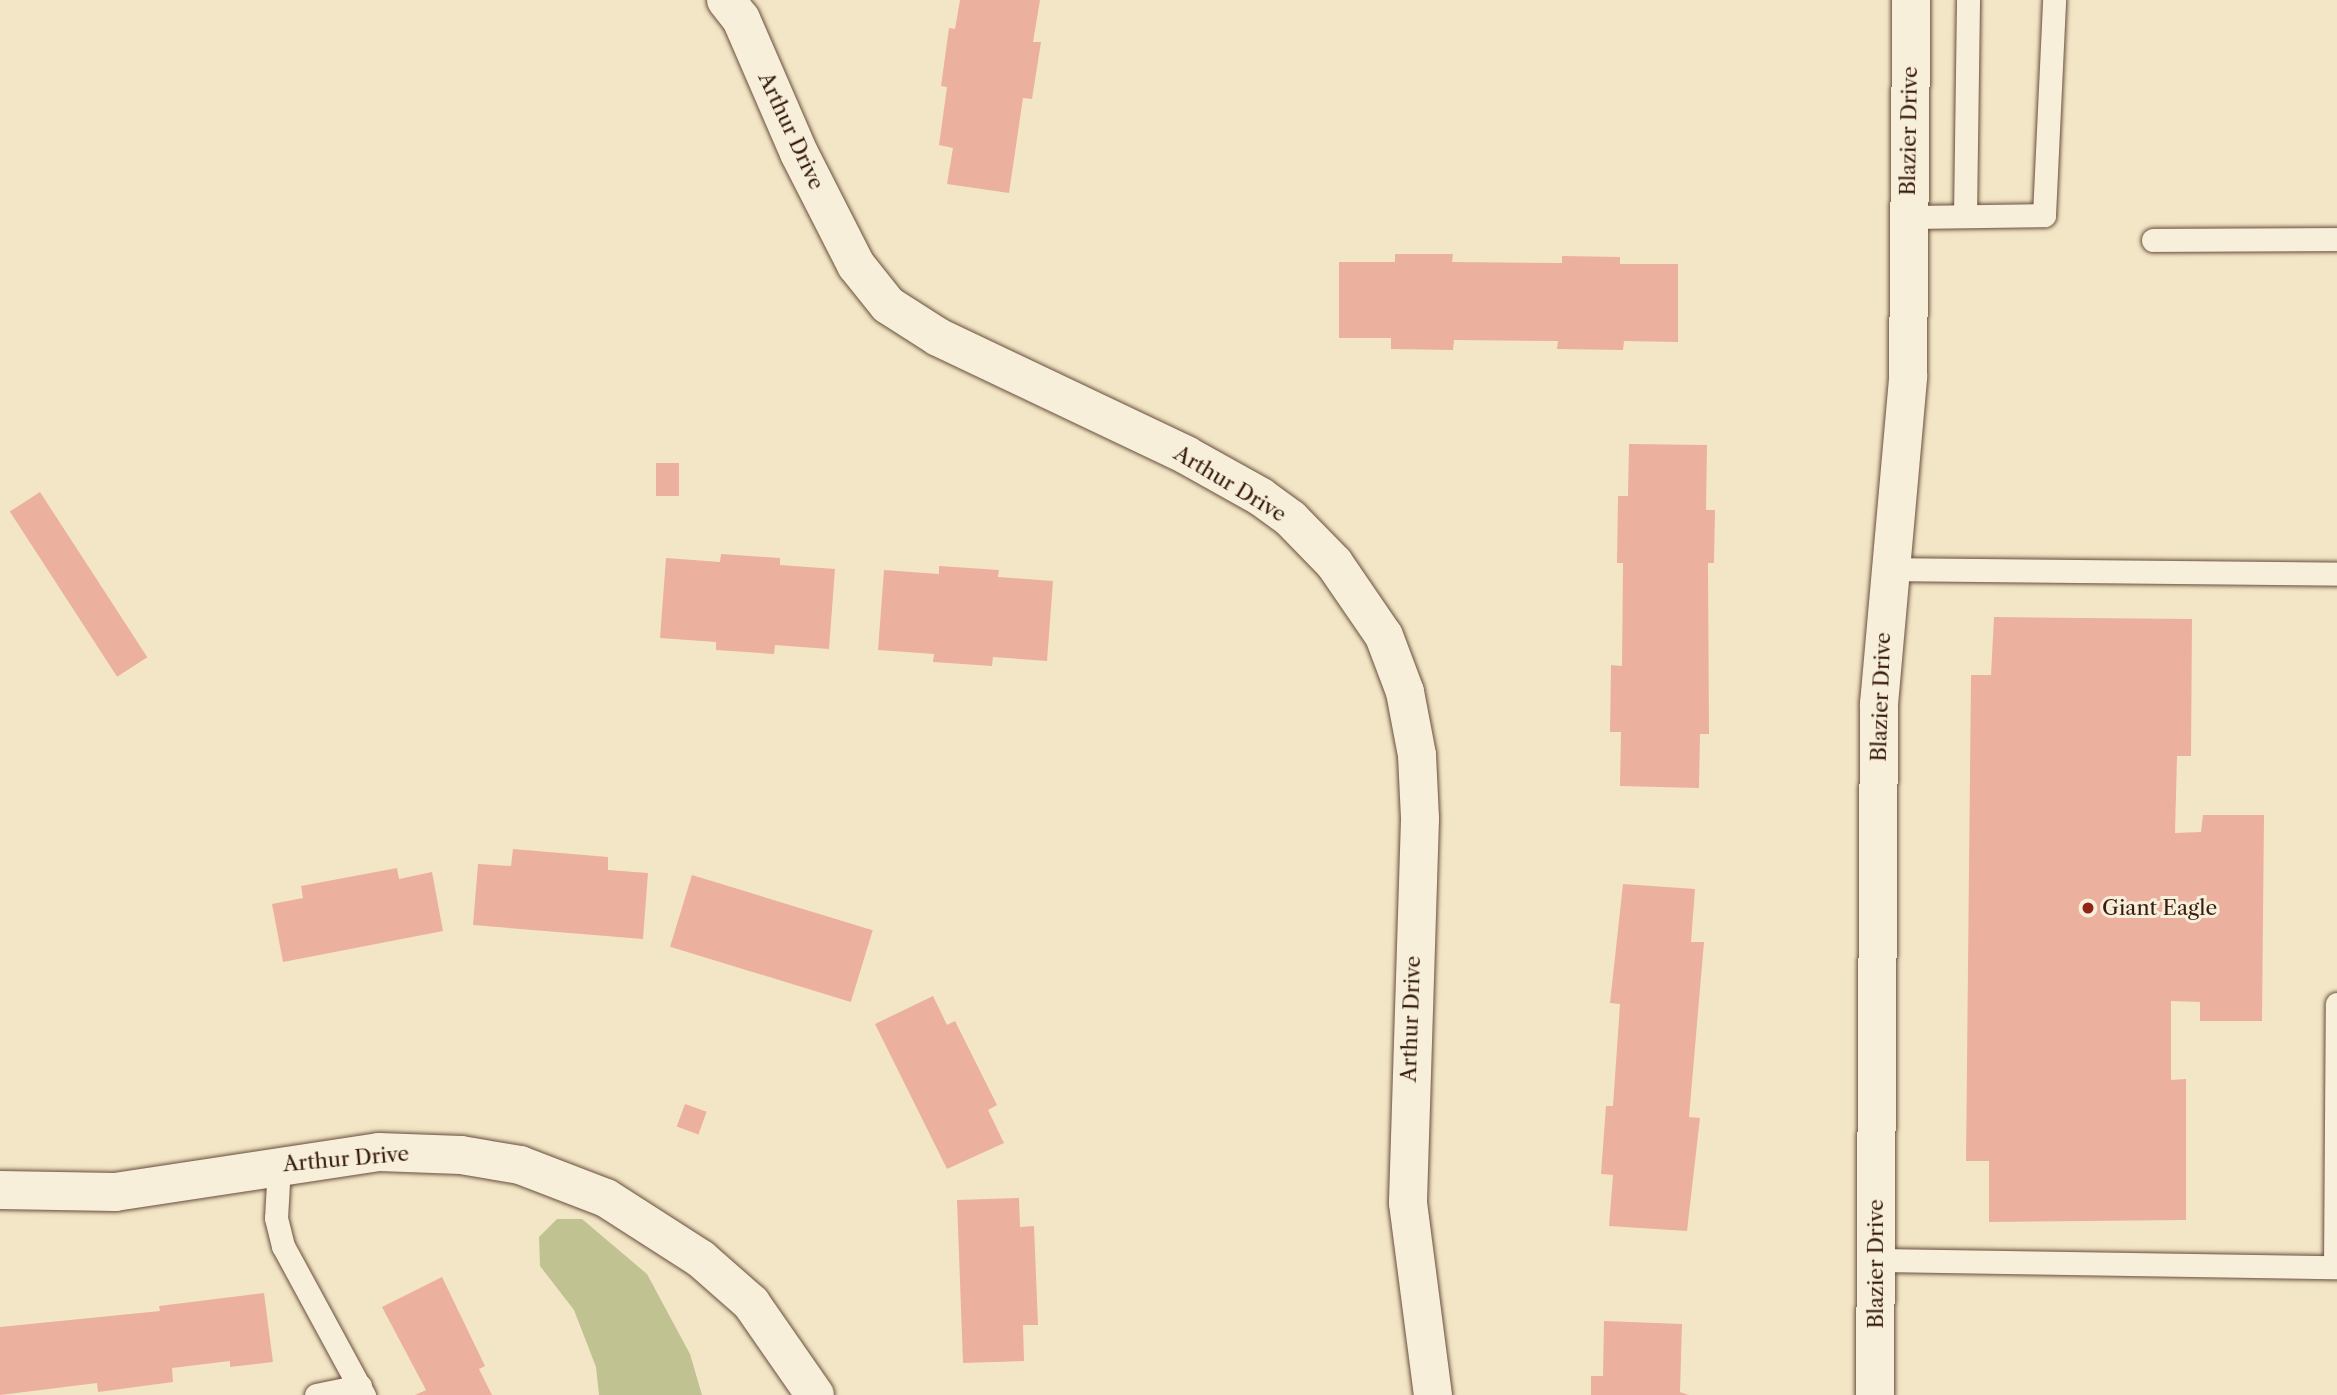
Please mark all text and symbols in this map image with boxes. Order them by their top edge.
street label: Blazier Drive [1895,66,1923,196]
street label: Arthur Drive [753,68,829,194]
street label: Arthur Drive [1169,441,1291,527]
street label: Blazier Drive [1866,632,1896,762]
place label: Giant Eagle [2102,895,2217,921]
marker: Giant Eagle [2080,900,2096,916]
street label: Arthur Drive [1396,955,1426,1083]
street label: Arthur Drive [282,1141,410,1177]
street label: Blazier Drive [1863,1199,1889,1329]

